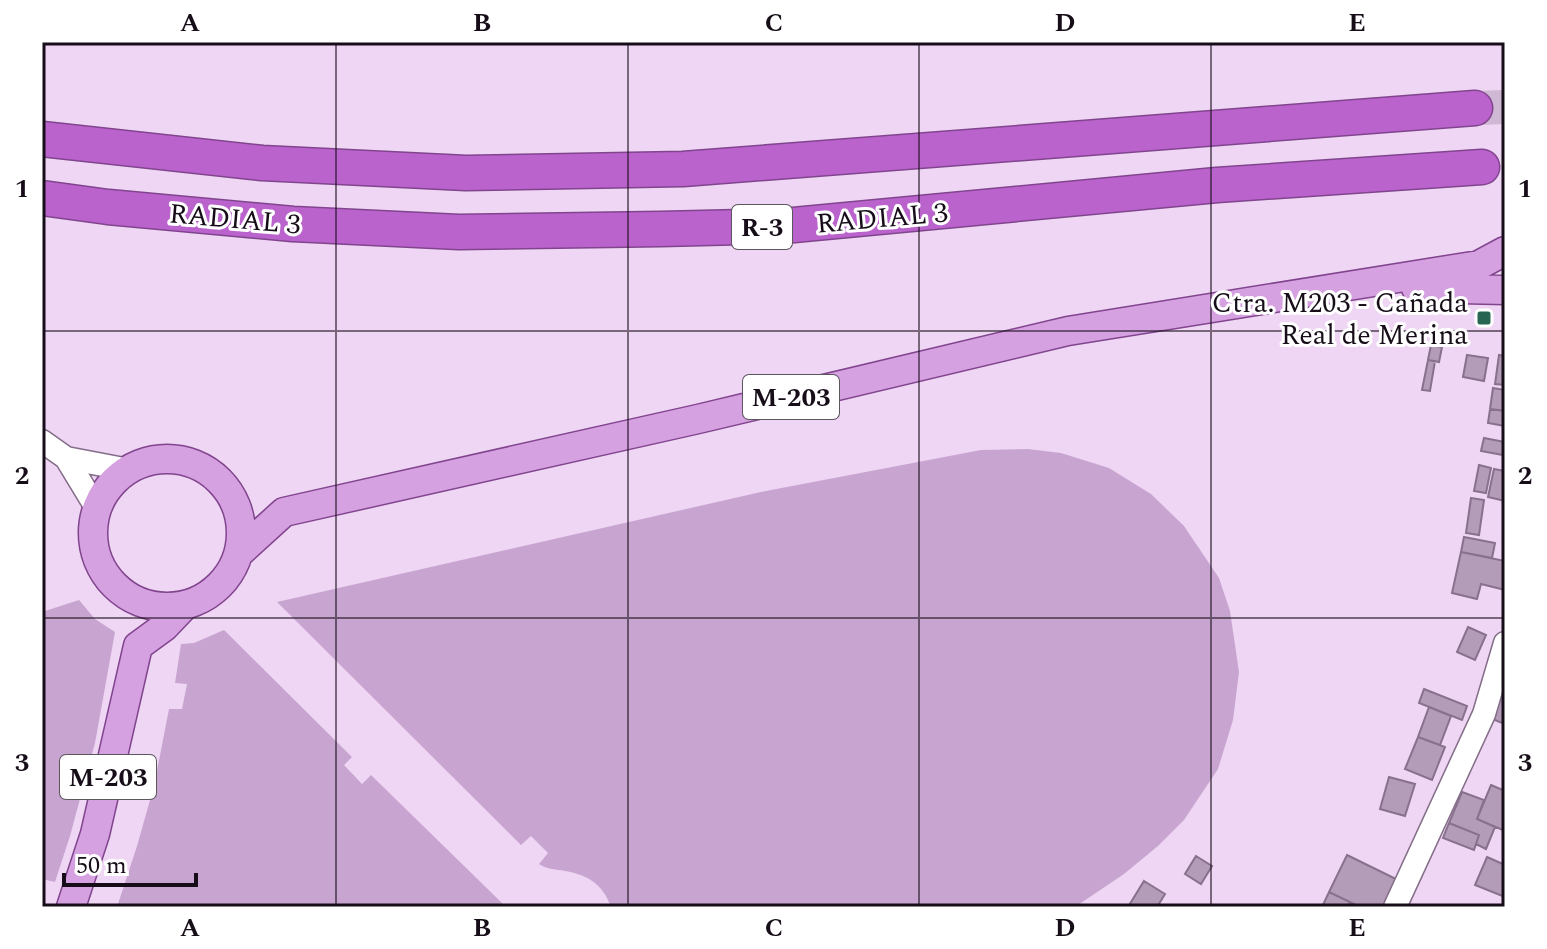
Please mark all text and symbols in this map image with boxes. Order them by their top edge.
text: A [180,3,200,43]
text: B [473,3,491,43]
text: C [765,3,783,43]
text: D [1055,3,1075,43]
text: E [1348,3,1366,43]
text: 1 [15,169,29,209]
text: 1 [1518,169,1532,209]
street label: RADIAL 3 [815,191,950,246]
street label: RADIAL 3 [167,192,302,247]
road number: R-3 [732,205,792,249]
place label: Ctra. M203 - Cañada Real de Merina [1212,282,1468,357]
marker: Ctra. M203 - Cañada Real de Merina [1475,309,1493,327]
road number: M-203 [743,375,839,419]
text: 2 [15,456,29,496]
text: 2 [1518,456,1532,496]
text: 3 [15,743,29,783]
text: 3 [1518,743,1532,783]
road number: M-203 [60,755,156,799]
scale bar [64,837,196,887]
text: 50 m [76,848,127,884]
text: A [180,908,200,948]
text: B [473,908,491,948]
text: C [765,908,783,948]
text: D [1055,908,1075,948]
text: E [1348,908,1366,948]

